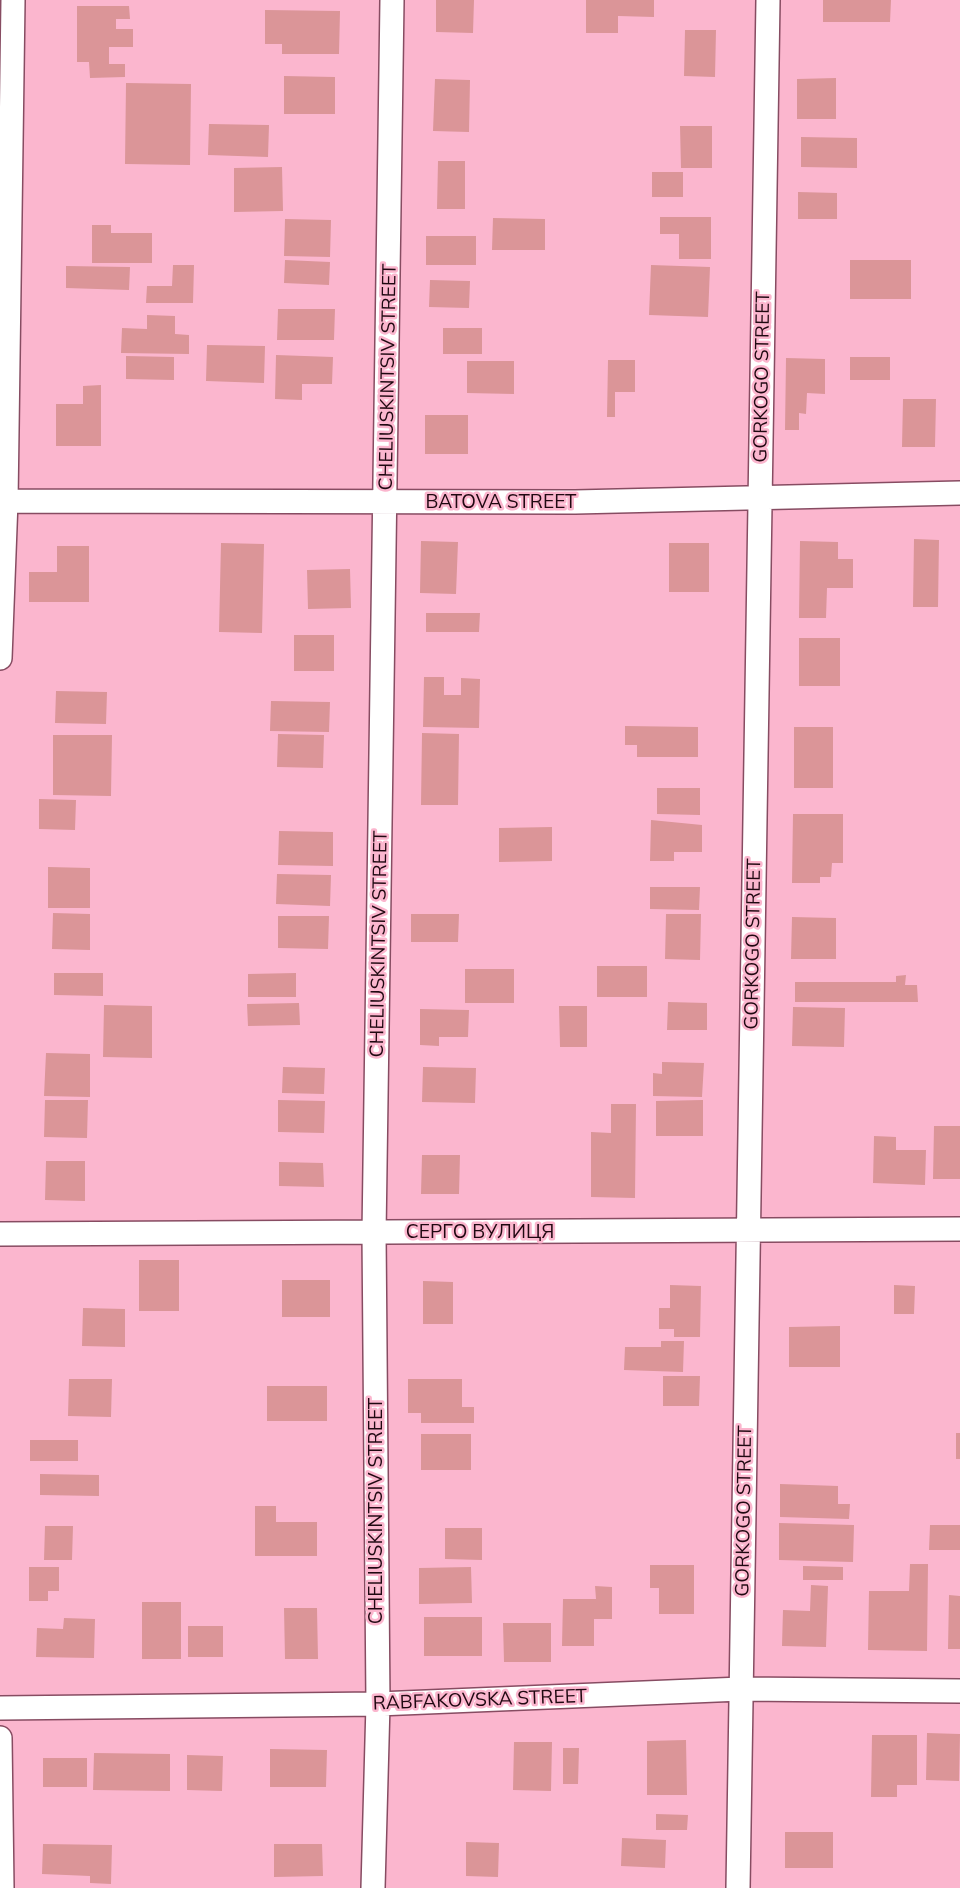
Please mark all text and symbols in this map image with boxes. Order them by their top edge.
street label: CHELIUSKINTSIV STREET [375,264,401,490]
street label: GORKOGO STREET [749,291,775,463]
street label: BATOVA STREET [425,491,577,513]
street label: CHELIUSKINTSIV STREET [366,831,392,1057]
street label: GORKOGO STREET [740,858,766,1030]
street label: СЕРГО ВУЛИЦЯ [406,1221,554,1243]
street label: CHELIUSKINTSIV STREET [365,1398,387,1624]
street label: GORKOGO STREET [731,1425,757,1597]
street label: RABFAKOVSKA STREET [373,1685,587,1715]

